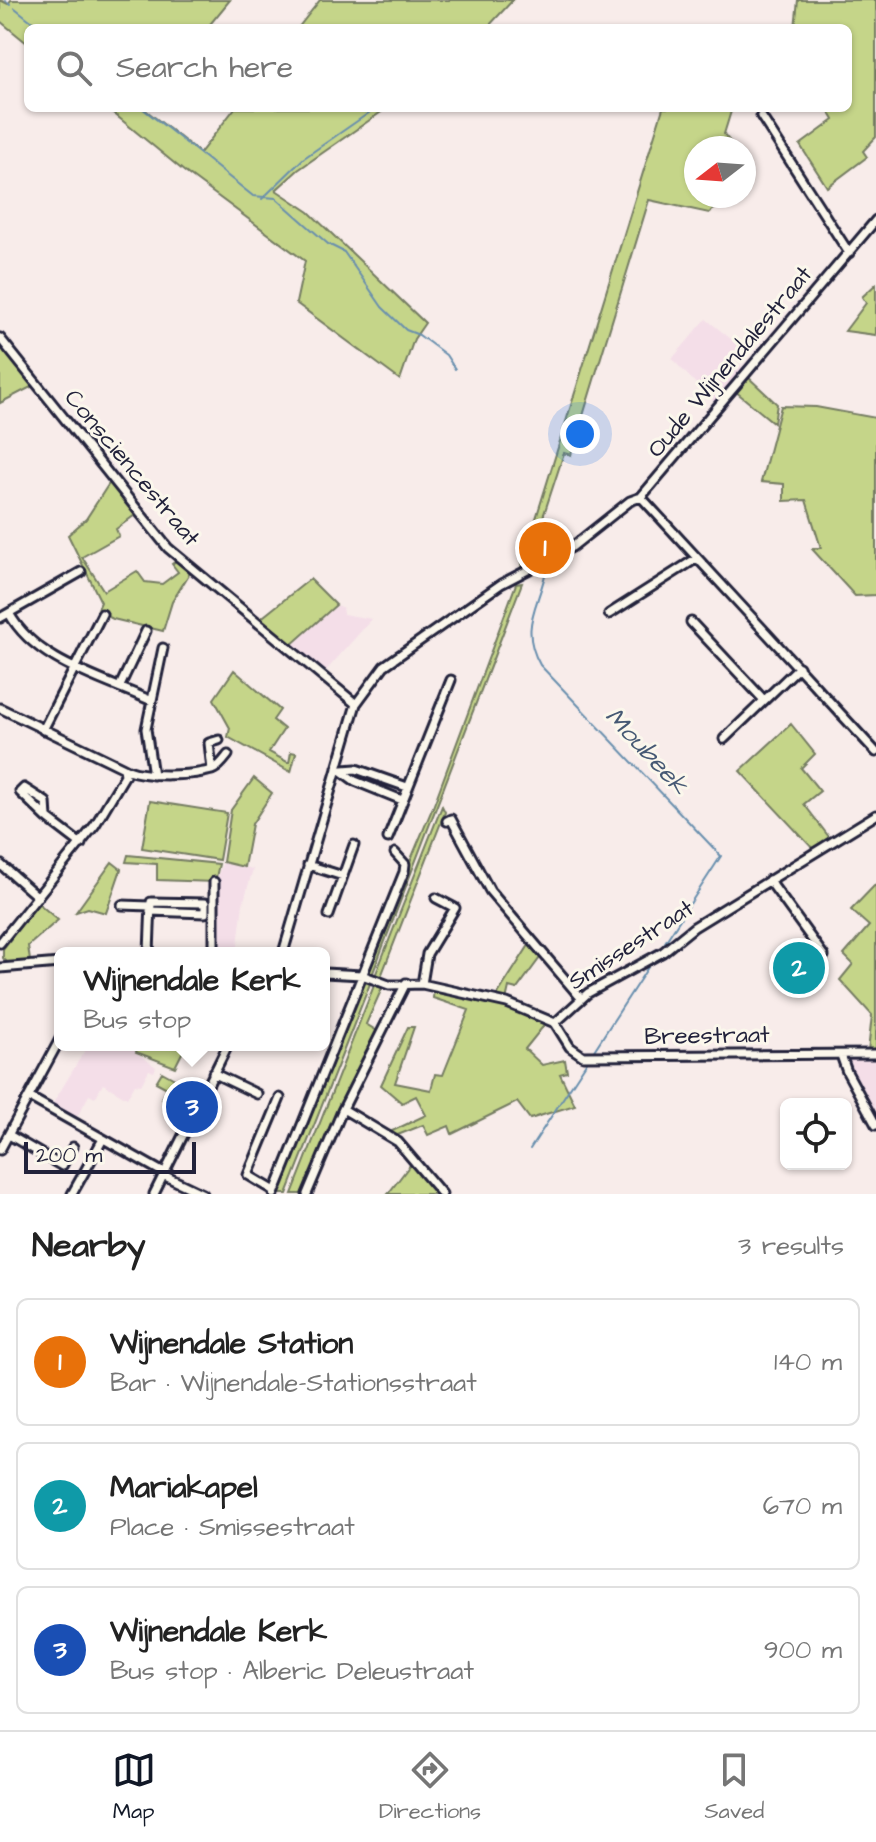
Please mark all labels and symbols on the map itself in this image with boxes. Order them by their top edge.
north arrow [684,136,756,208]
street label: Oude Wijnendalestraat [640,259,821,465]
street label: Consciencestraat [56,382,208,554]
your location [560,414,600,454]
pin: 1 [519,518,571,578]
water label: Moubeek [597,699,698,804]
street label: Smissestraat [561,891,701,998]
pin: 2 [773,938,825,998]
street label: Breestraat [644,1018,770,1054]
pin: 3 [166,1077,218,1137]
scale bar [24,1138,196,1174]

